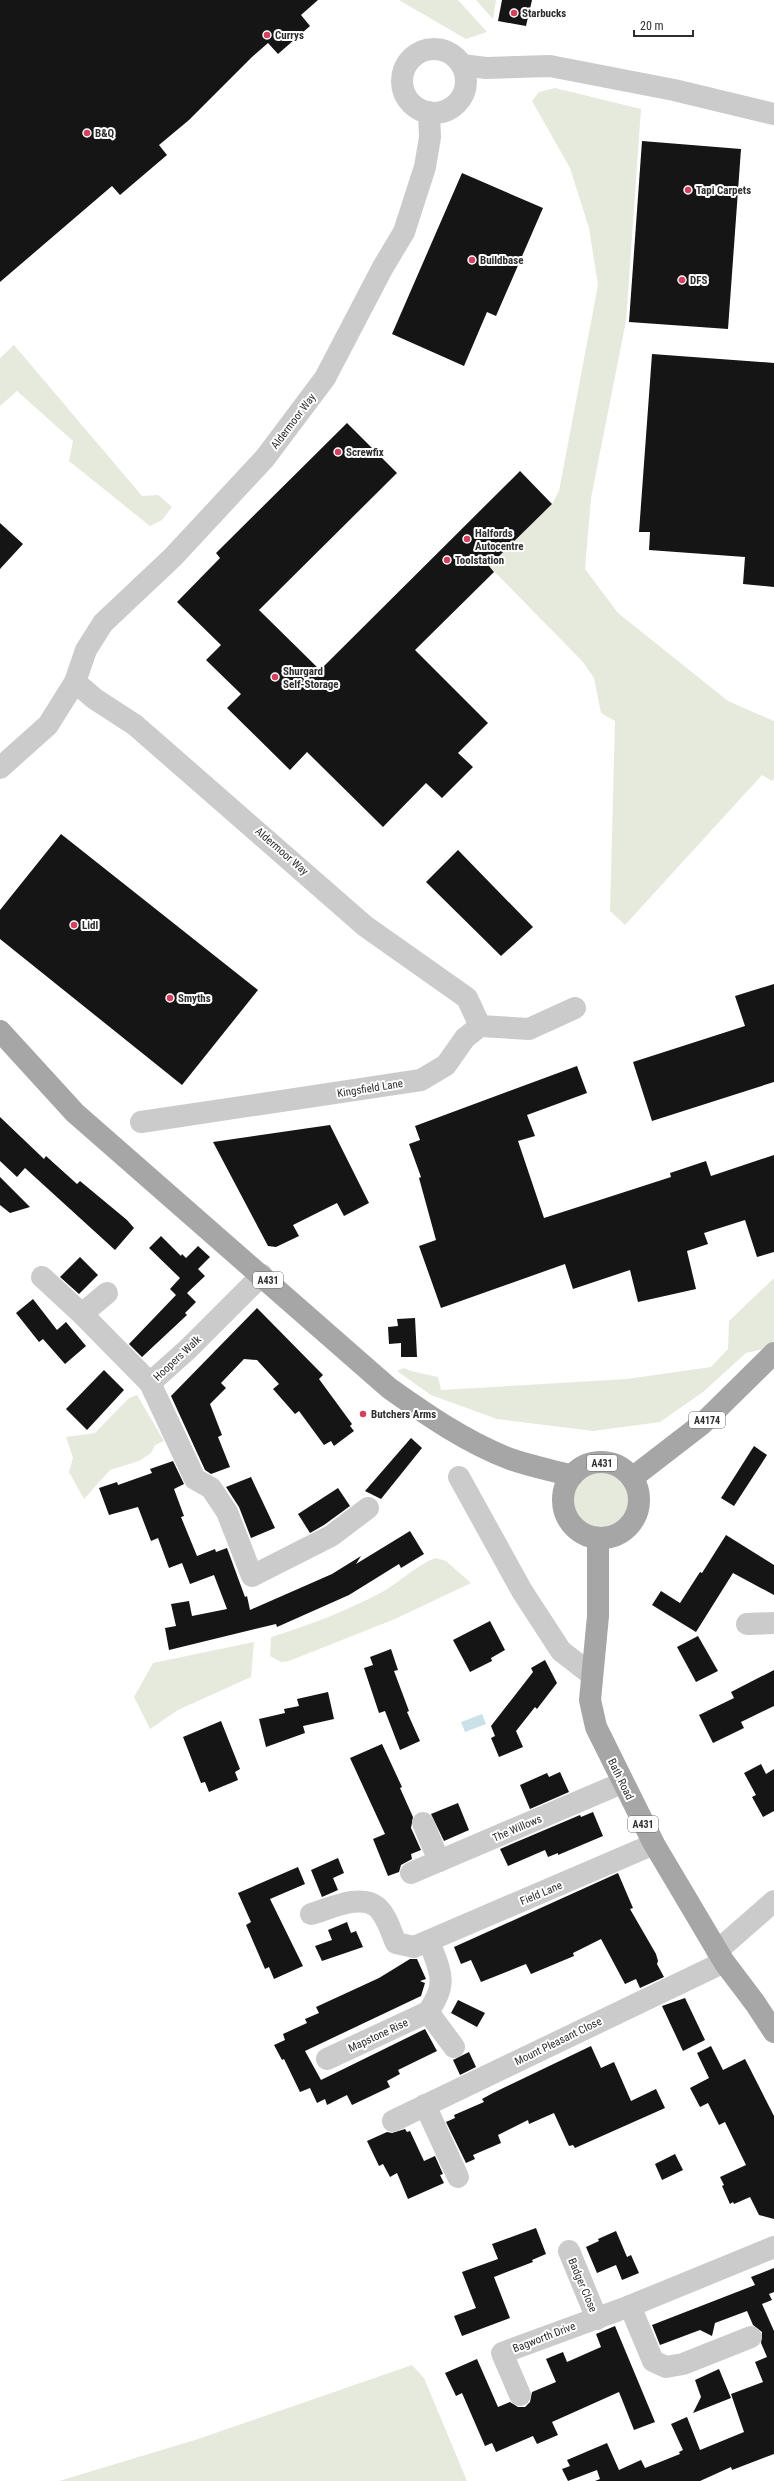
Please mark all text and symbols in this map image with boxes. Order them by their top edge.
place label: Starbucks [522,7,566,20]
marker: Starbucks [509,8,519,18]
scale bar [634,12,693,38]
text: 20 m [640,19,664,33]
place label: Currys [275,29,304,42]
marker: Currys [262,30,272,40]
place label: B&Q [95,127,115,140]
marker: B&Q [82,128,92,138]
place label: Tapi Carpets [696,184,751,197]
marker: Tapi Carpets [683,185,693,195]
place label: Buildbase [480,254,523,267]
marker: Buildbase [467,255,477,265]
place label: DFS [690,274,707,287]
marker: DFS [677,275,687,285]
street label: Aldermoor Way [268,391,319,452]
place label: Screwfix [346,446,384,459]
marker: Screwfix [333,447,343,457]
place label: Halfords Autocentre [475,527,524,553]
marker: Halfords Autocentre [462,534,472,544]
place label: Toolstation [455,554,504,567]
marker: Toolstation [442,555,452,565]
place label: Shurgard Self-Storage [283,665,339,691]
marker: Shurgard Self-Storage [270,672,280,682]
street label: Aldermoor Way [252,825,311,878]
place label: Lidl [82,919,98,932]
marker: Lidl [69,920,79,930]
place label: Smyths [178,992,211,1005]
marker: Smyths [165,993,175,1003]
street label: Kingsfield Lane [336,1077,404,1100]
road number: A431 [253,1272,283,1288]
street label: Hoopers Walk [151,1333,204,1384]
place label: Butchers Arms [371,1408,436,1421]
marker: Butchers Arms [358,1409,368,1419]
road number: A4174 [689,1412,725,1428]
road number: A431 [587,1455,617,1471]
street label: Bath Road [605,1756,636,1802]
street label: The Willows [491,1812,544,1845]
road number: A431 [628,1816,658,1832]
street label: Field Lane [518,1879,564,1908]
street label: Mount Pleasant Close [513,2015,604,2068]
street label: Mapstone Rise [346,2016,410,2055]
street label: Badger Close [565,2256,600,2314]
street label: Bagworth Drive [511,2320,577,2355]

